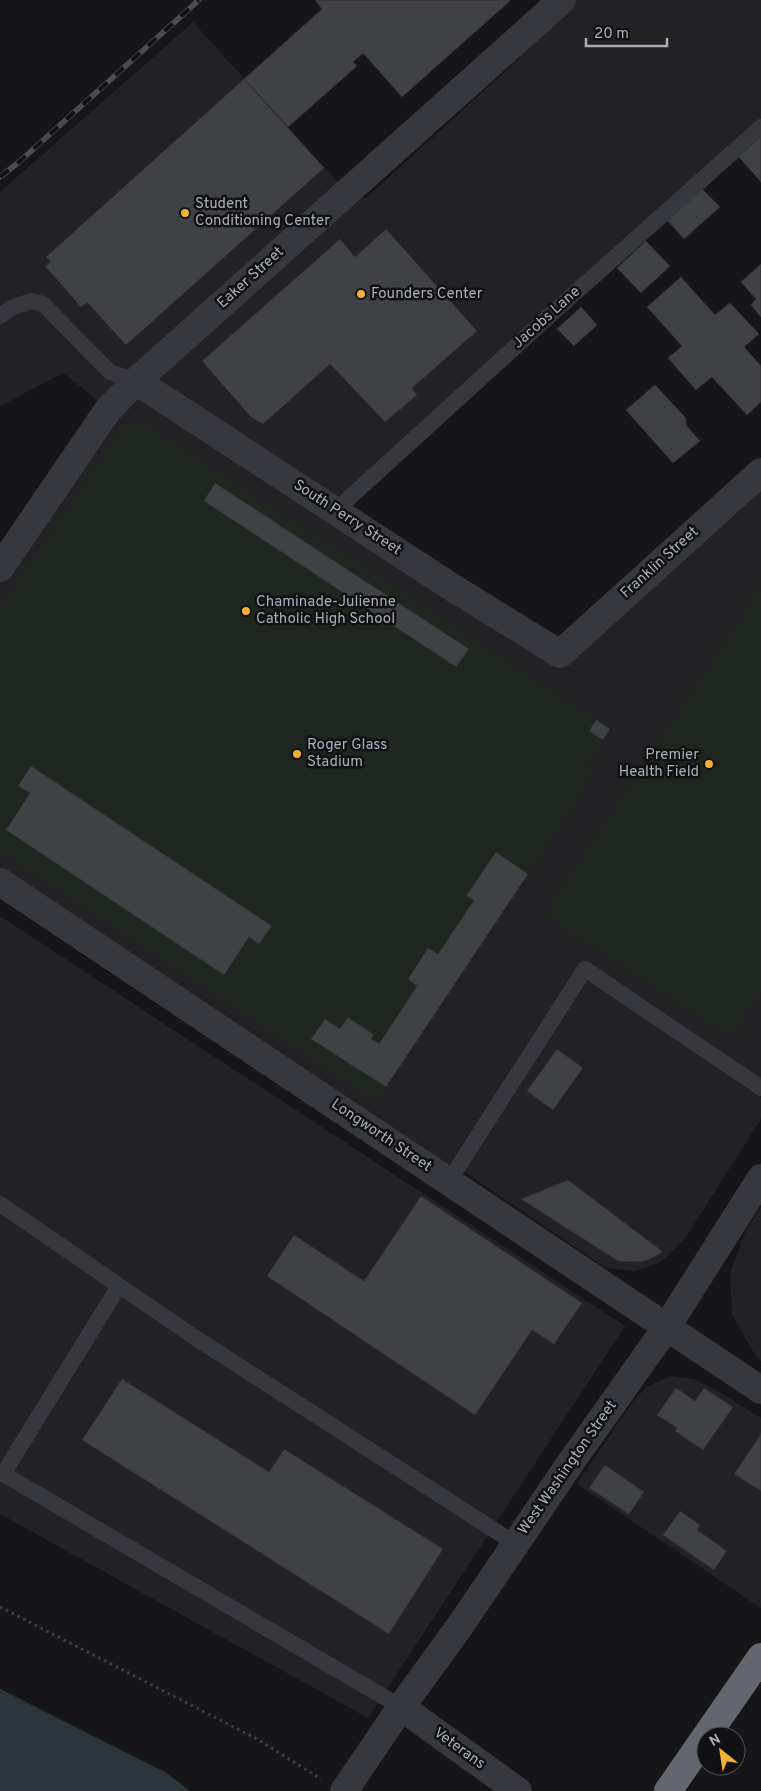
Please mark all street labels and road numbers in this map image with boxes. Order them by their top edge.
street label: Eaker Street [214,243,288,313]
street label: Jacobs Lane [509,283,585,353]
street label: South Perry Street [289,476,405,560]
street label: Franklin Street [617,523,703,603]
street label: Longworth Street [327,1095,435,1177]
street label: West Washington Street [514,1397,622,1539]
street label: Veterans [429,1724,489,1774]

